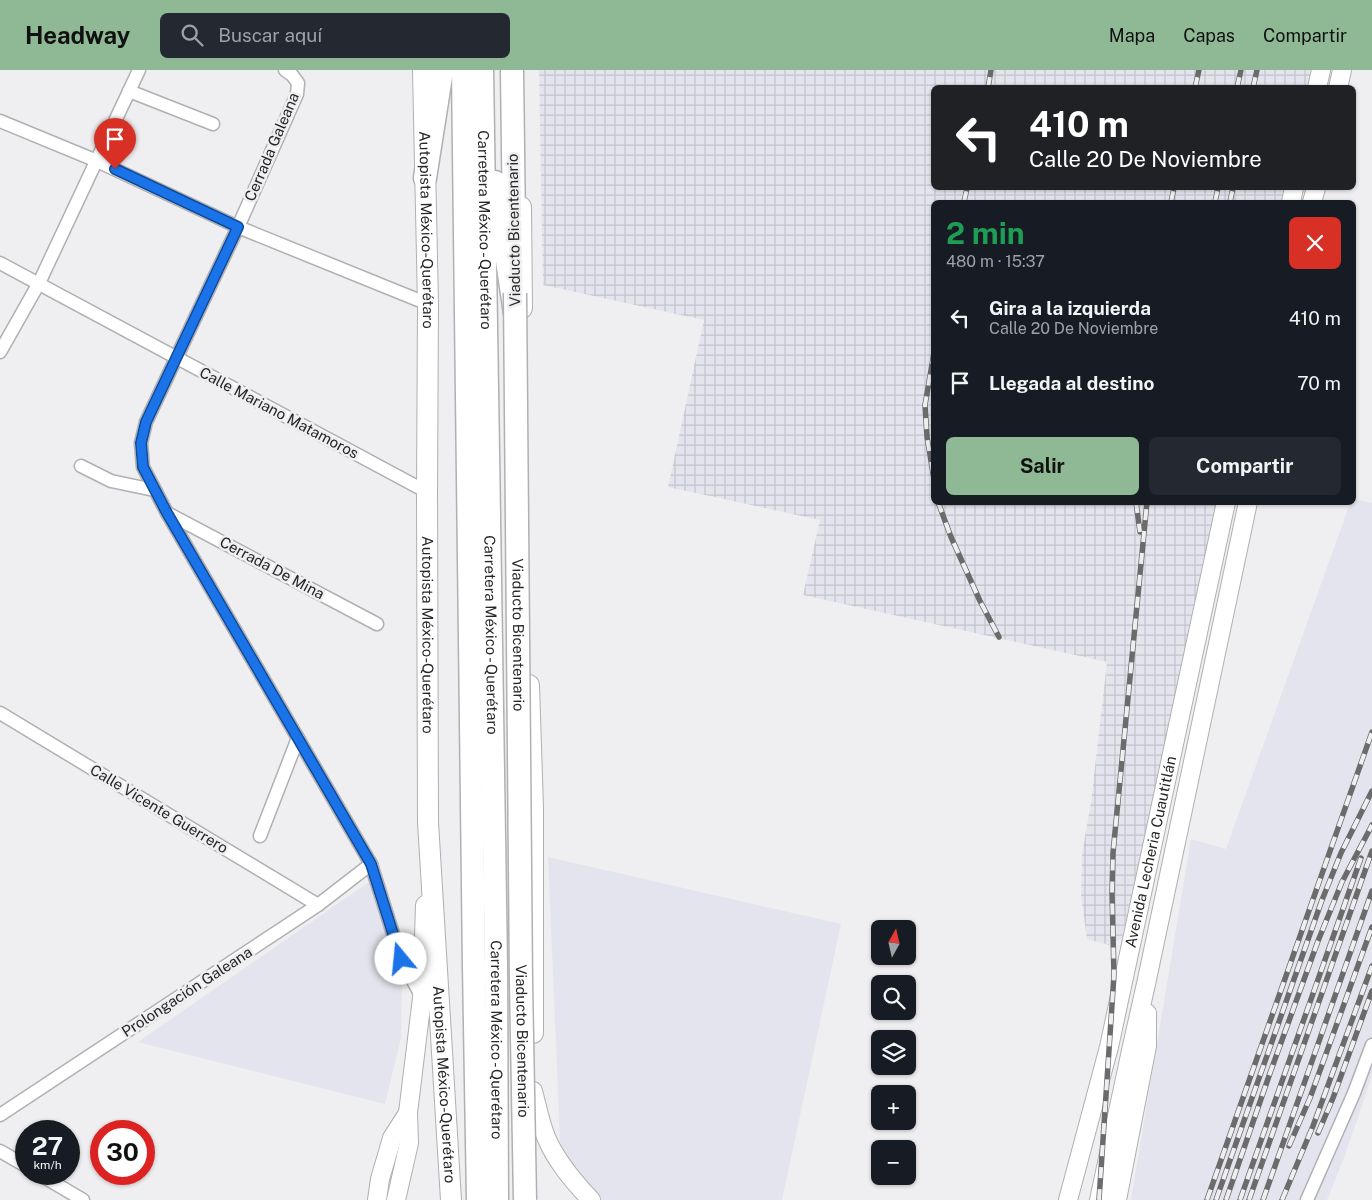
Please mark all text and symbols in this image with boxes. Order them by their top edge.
search box [160,13,510,58]
text: Headway [25,21,130,49]
icon: search [178,21,206,49]
text: Buscar aquí [218,24,322,46]
text: Mapa [1109,25,1155,46]
text: Capas [1183,25,1235,46]
text: Compartir [1263,25,1347,46]
street label: Cerrada Galeana [241,90,302,204]
text: 410 m [1029,104,1129,145]
icon: left [946,105,1011,170]
pin [94,118,136,169]
icon: arrive [101,125,129,153]
street label: Carretera México - Querétaro [475,130,495,330]
street label: Autopista México-Querétaro [416,131,437,329]
text: Calle 20 De Noviembre [1029,146,1262,172]
street label: Viaducto Bicentenario [504,153,523,307]
text: 2 min [946,215,1025,251]
button: close [1289,217,1341,269]
text: 480 m · 15:37 [946,252,1045,271]
text: Gira a la izquierda [989,297,1151,319]
icon: left [946,304,974,332]
text: 410 m [1289,307,1341,329]
text: Calle 20 De Noviembre [989,319,1158,338]
street label: Calle Mariano Matamoros [197,363,362,462]
icon: arrive [946,369,974,397]
text: Llegada al destino [989,372,1154,394]
text: 70 m [1297,372,1341,394]
button: Salir [946,437,1139,495]
button: Compartir [1149,437,1341,495]
street label: Cerrada De Mina [217,533,327,602]
street label: Carretera México - Querétaro [481,535,501,735]
street label: Autopista México-Querétaro [419,536,437,734]
street label: Viaducto Bicentenario [509,558,528,712]
street label: Avenida Lecheria Cuautitlán [1122,754,1179,949]
street label: Calle Vicente Guerrero [87,761,231,856]
north arrow [871,920,916,965]
map controls [871,920,916,1185]
position arrow [374,932,426,984]
street label: Carretera México - Querétaro [488,940,506,1140]
street label: Prolongación Galeana [118,943,255,1040]
street label: Viaducto Bicentenario [513,964,532,1118]
button: search [871,975,916,1020]
street label: Autopista México-Querétaro [430,985,459,1184]
button: layers [871,1030,916,1075]
button: + [871,1085,916,1130]
speed limit sign: 30 [90,1120,155,1185]
text: 27 [32,1131,63,1161]
button: − [871,1140,916,1185]
text: km/h [33,1158,62,1172]

